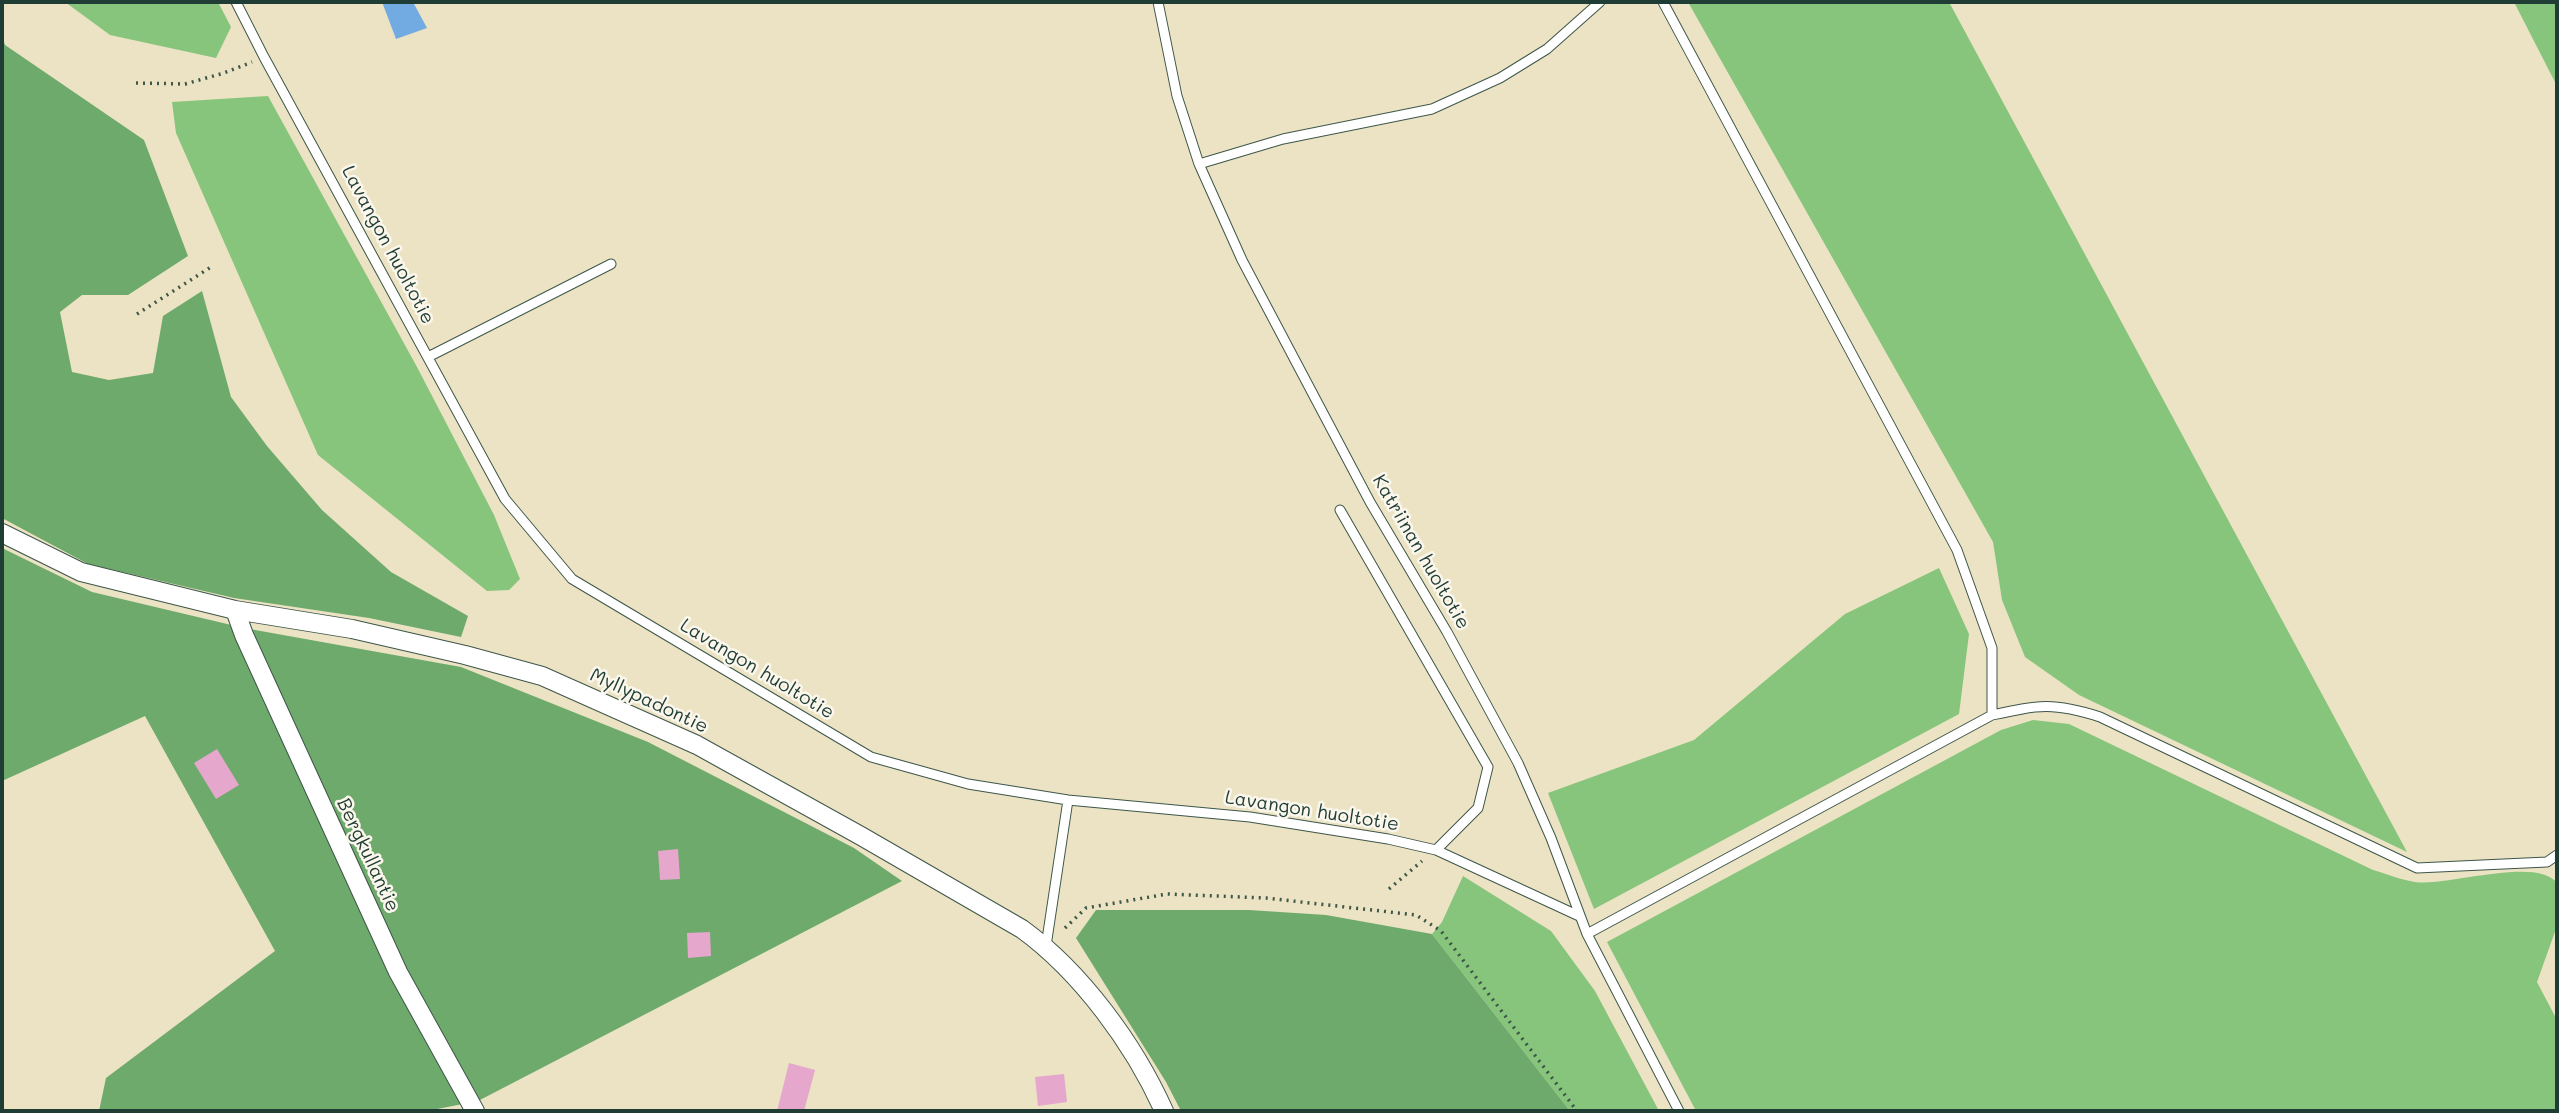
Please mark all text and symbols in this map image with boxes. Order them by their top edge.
street label: Lavangon huoltotie [337,162,439,328]
street label: Katriinan huoltotie [1367,471,1475,633]
street label: Lavangon huoltotie [676,614,838,724]
street label: Myllypadontie [586,664,712,738]
street label: Lavangon huoltotie [1223,786,1401,836]
street label: Bergkullantie [332,795,404,915]

